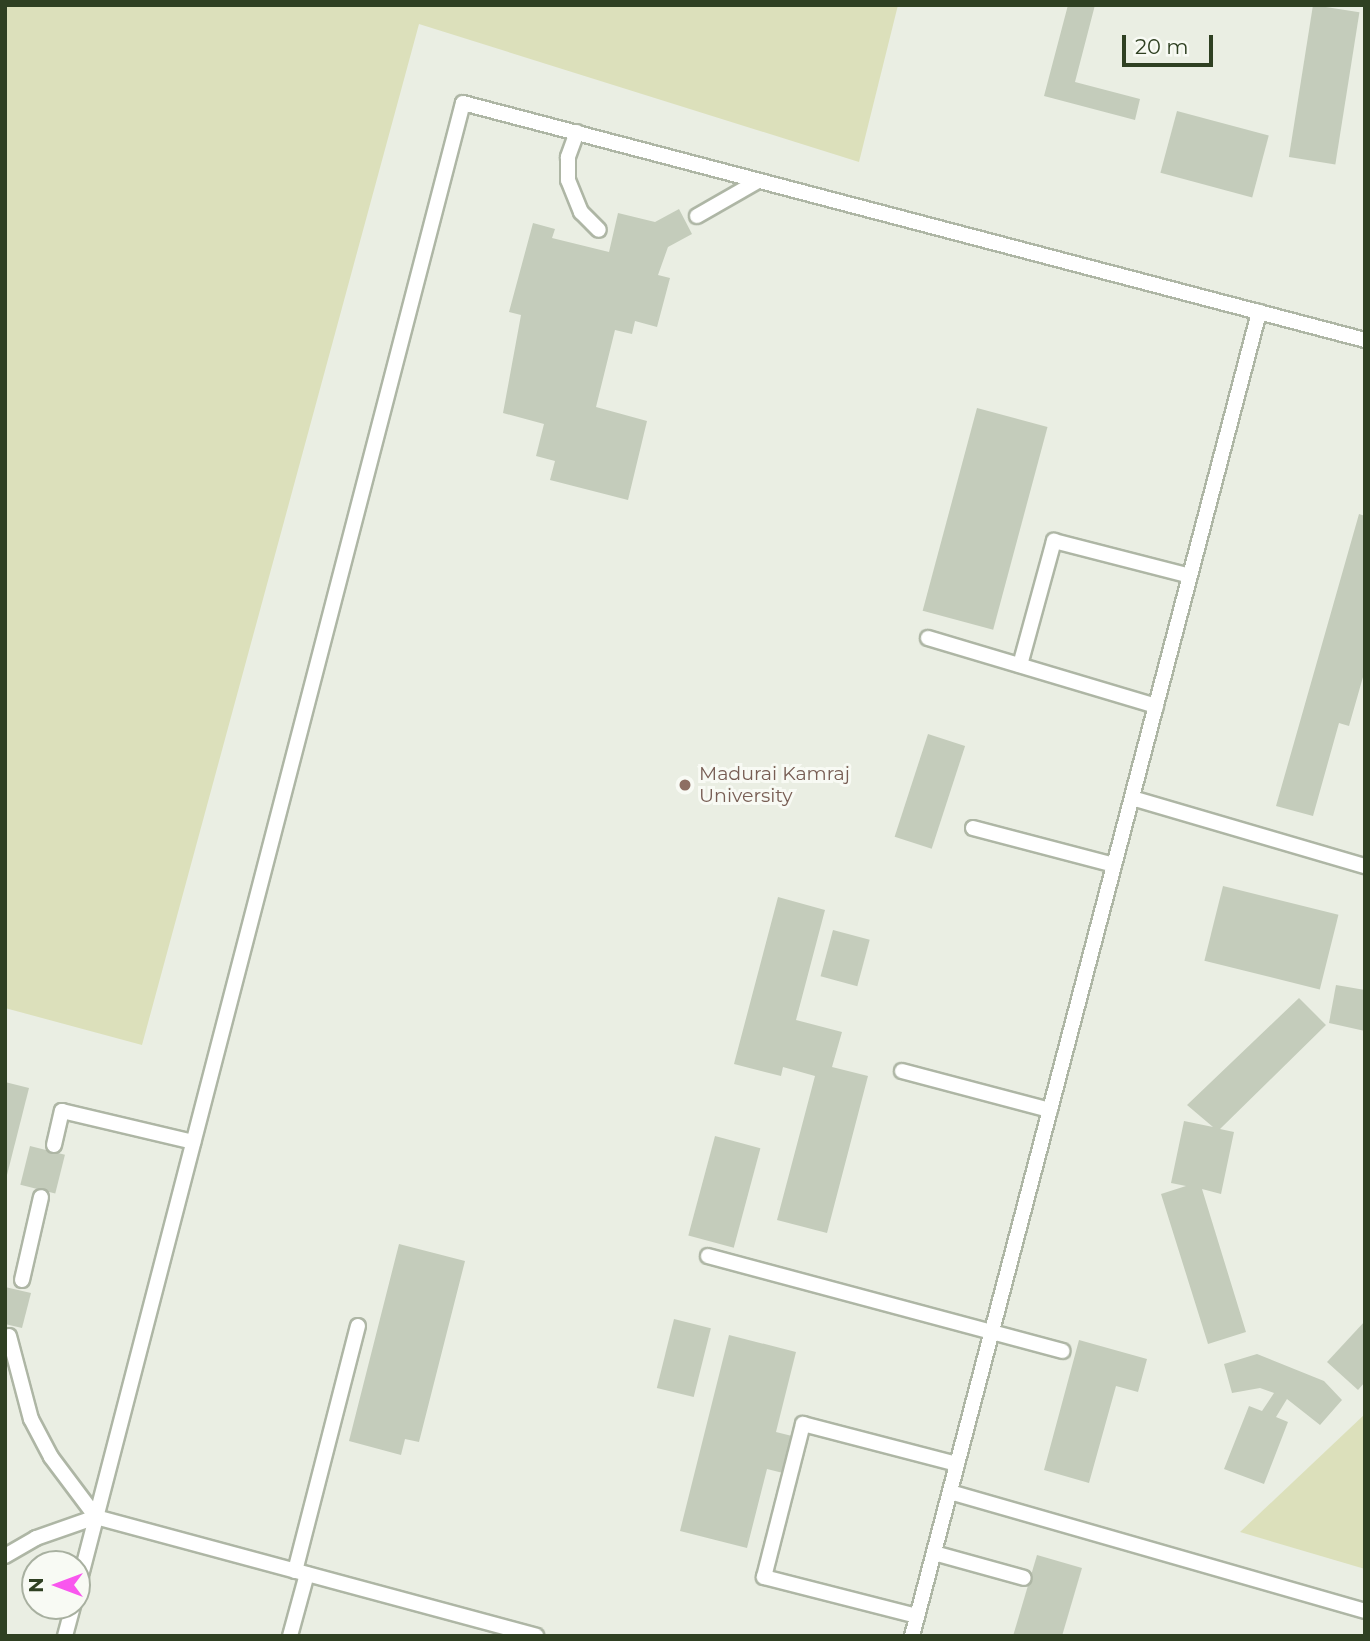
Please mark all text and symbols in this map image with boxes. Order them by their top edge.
scale bar [1125,21,1216,65]
text: 20 m [1135,34,1189,59]
place label: Madurai Kamraj University [699,763,850,807]
marker: Madurai Kamraj University [677,777,693,793]
north arrow [21,1550,91,1620]
text: N [25,1577,48,1593]

